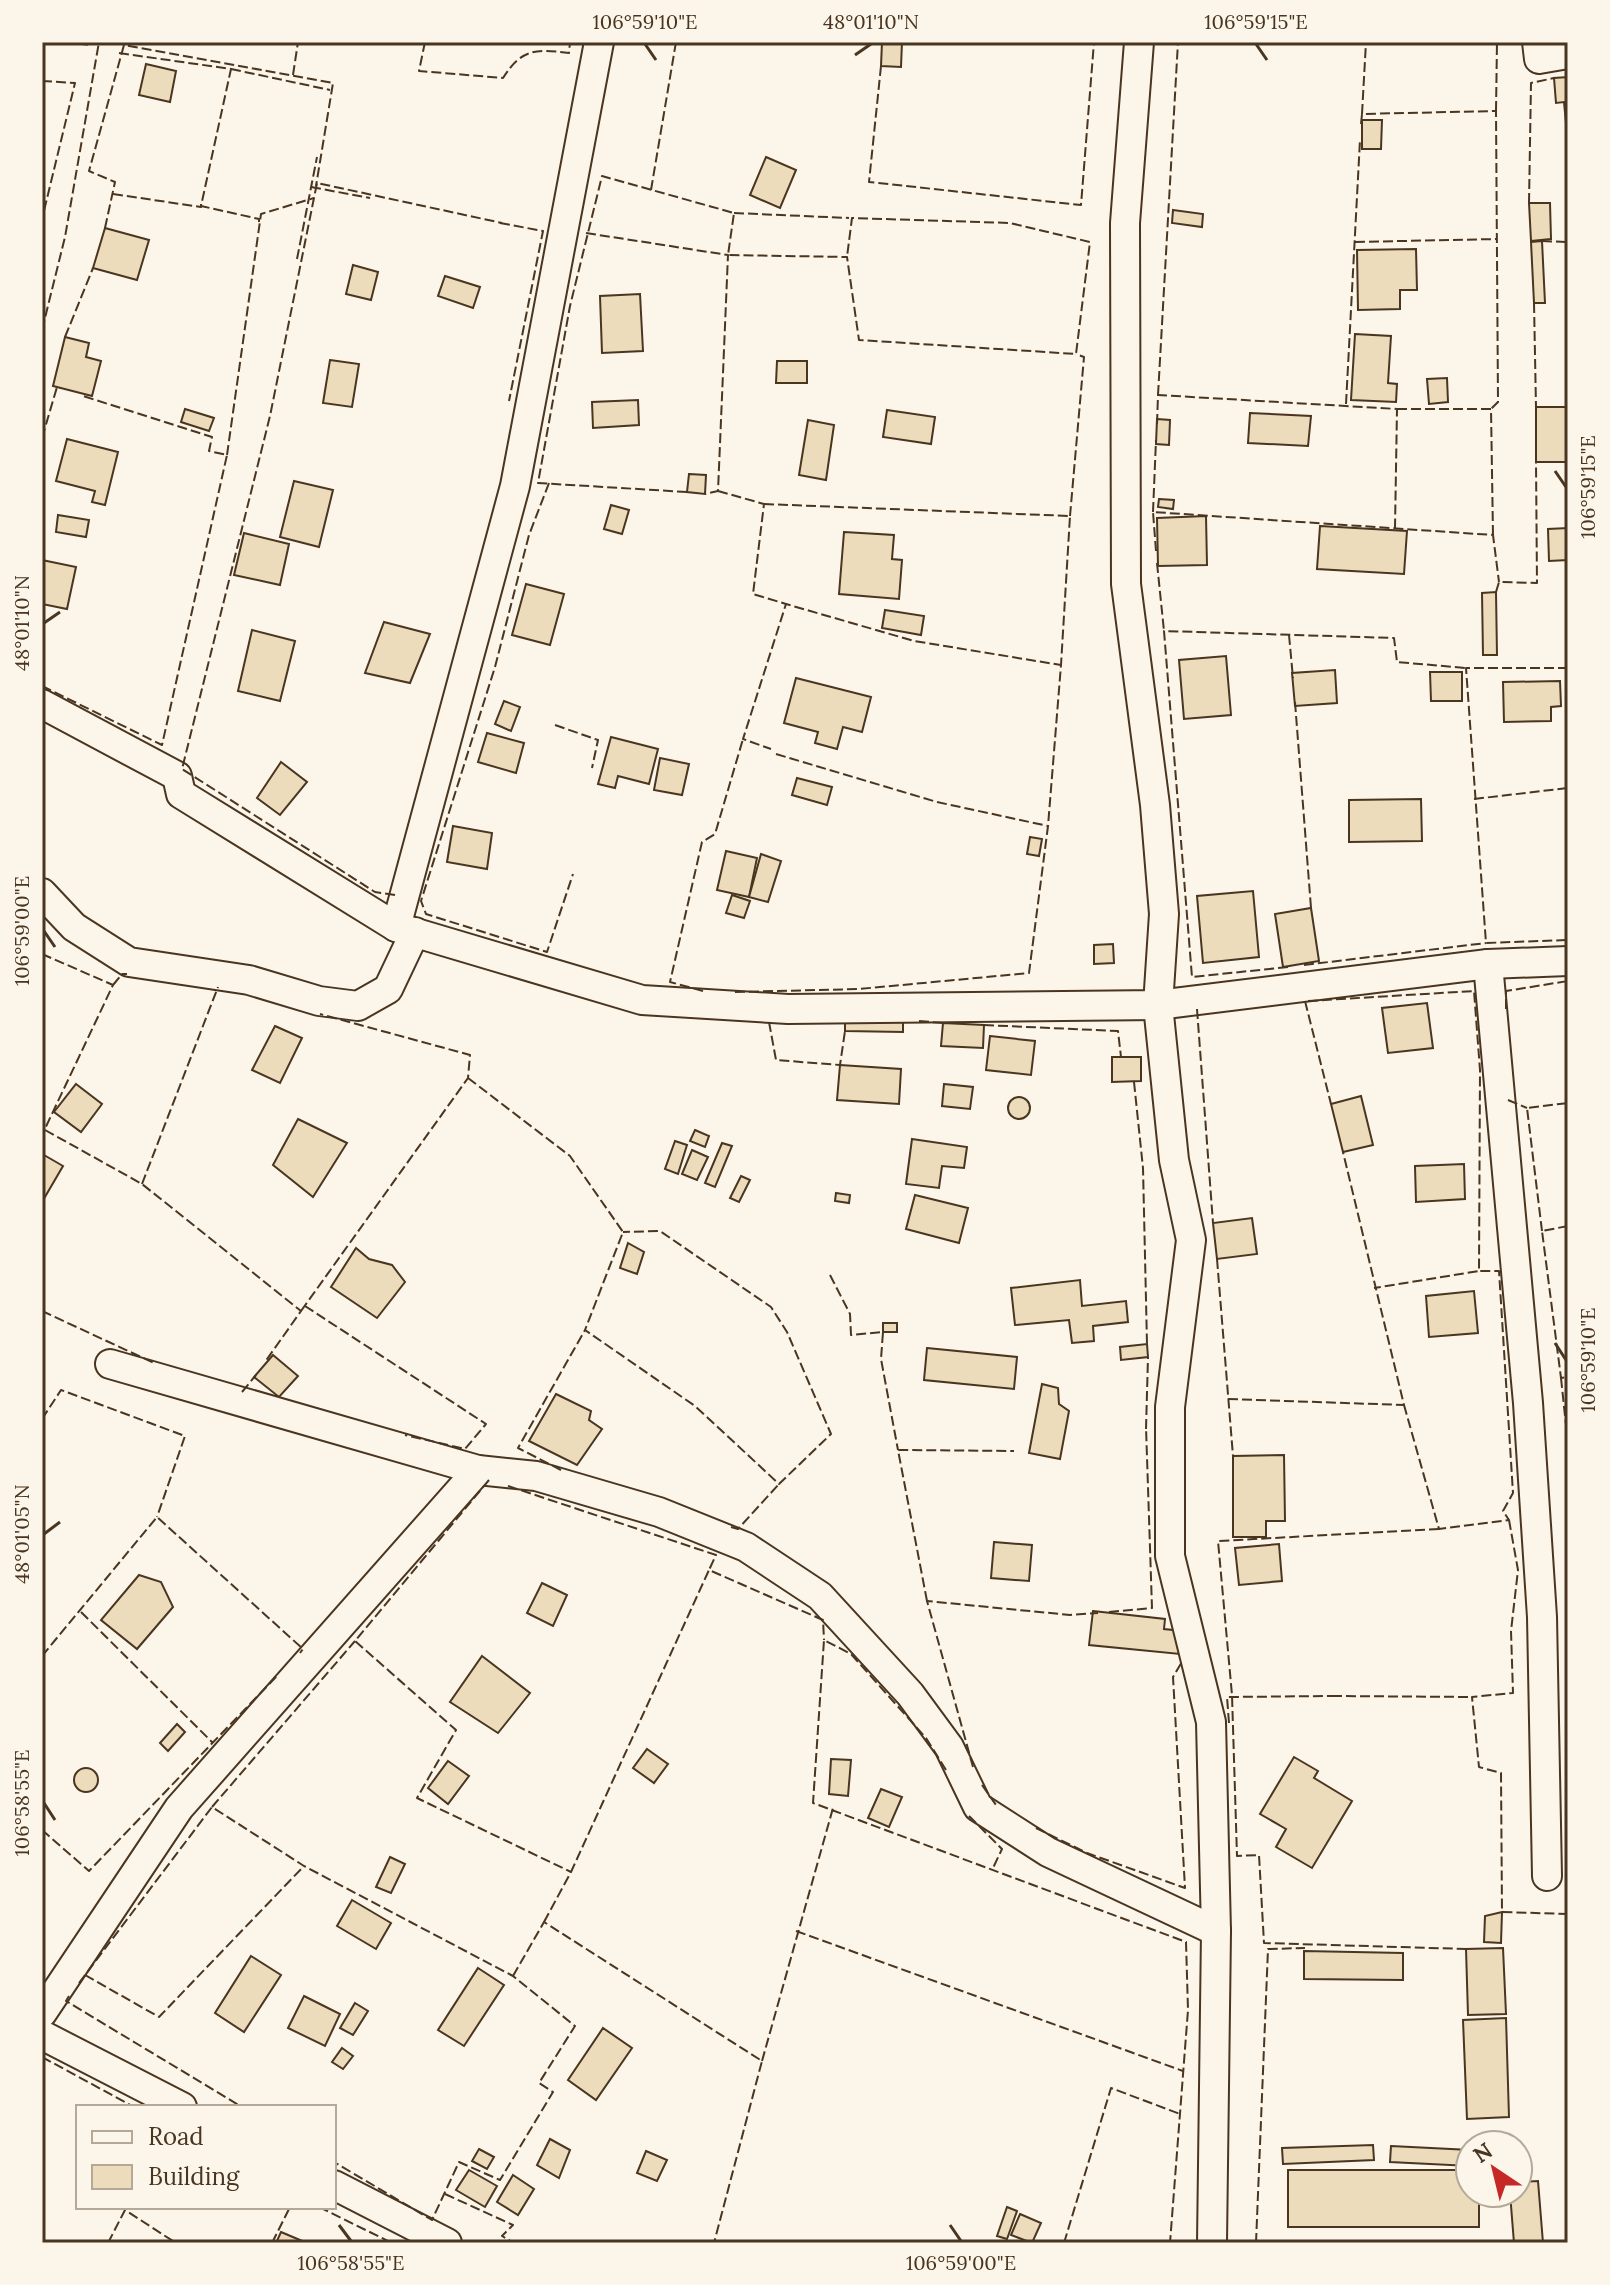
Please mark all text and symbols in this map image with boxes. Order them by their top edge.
text: 106°59'10"E [592,9,698,34]
text: 48°01'10"N [823,9,919,34]
text: 106°59'15"E [1204,9,1308,34]
text: 106°59'15"E [1575,435,1600,539]
text: 48°01'10"N [9,575,34,671]
text: 106°59'00"E [9,876,34,986]
text: 106°59'10"E [1575,1307,1600,1413]
text: 48°01'05"N [9,1484,34,1584]
text: 106°58'55"E [9,1750,34,1856]
legend [76,2105,336,2209]
text: Road [148,2121,204,2152]
north arrow [1454,2129,1534,2209]
text: N [1468,2136,1498,2169]
text: Building [148,2161,240,2192]
text: 106°58'55"E [298,2250,404,2275]
text: 106°59'00"E [906,2250,1016,2275]

